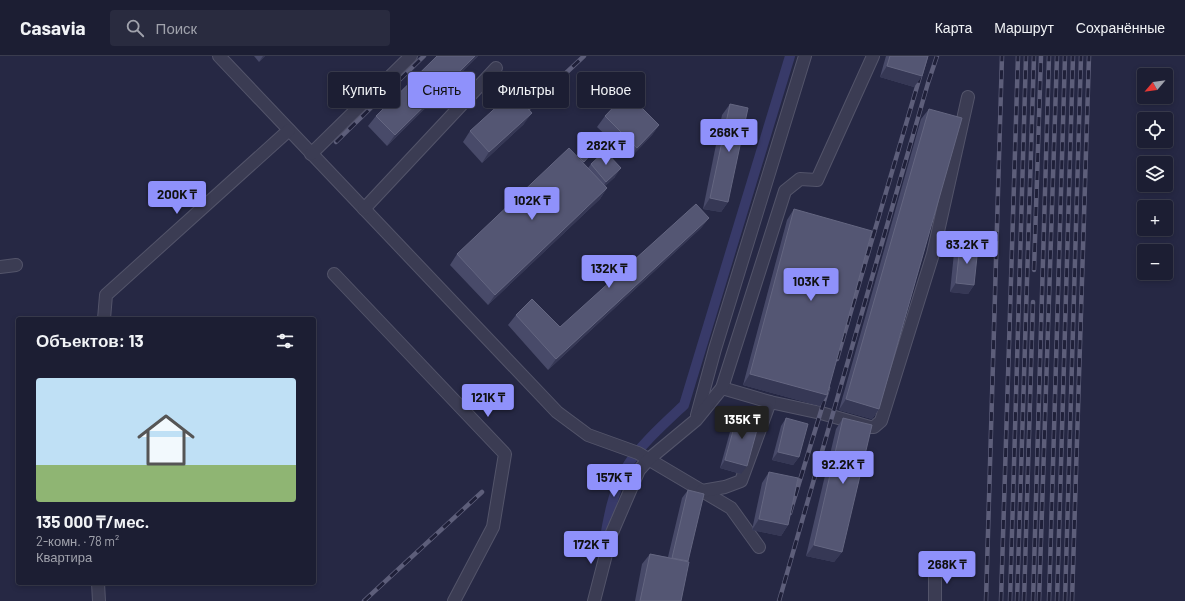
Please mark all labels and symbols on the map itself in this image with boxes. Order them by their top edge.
north arrow [1137,68,1173,104]
pin: 268K ₸ [696,119,762,153]
pin: 282K ₸ [573,132,639,166]
pin: 200K ₸ [144,181,210,215]
pin: 102K ₸ [499,187,565,221]
pin: 83.2K ₸ [930,231,1004,265]
pin: 132K ₸ [576,255,642,289]
pin: 103K ₸ [778,268,844,302]
pin: 121K ₸ [455,384,521,418]
pin: 135K ₸ [709,406,775,440]
pin: 92.2K ₸ [806,451,880,485]
pin: 157K ₸ [581,464,647,498]
pin: 172K ₸ [558,531,624,565]
pin: 268K ₸ [914,551,980,585]

